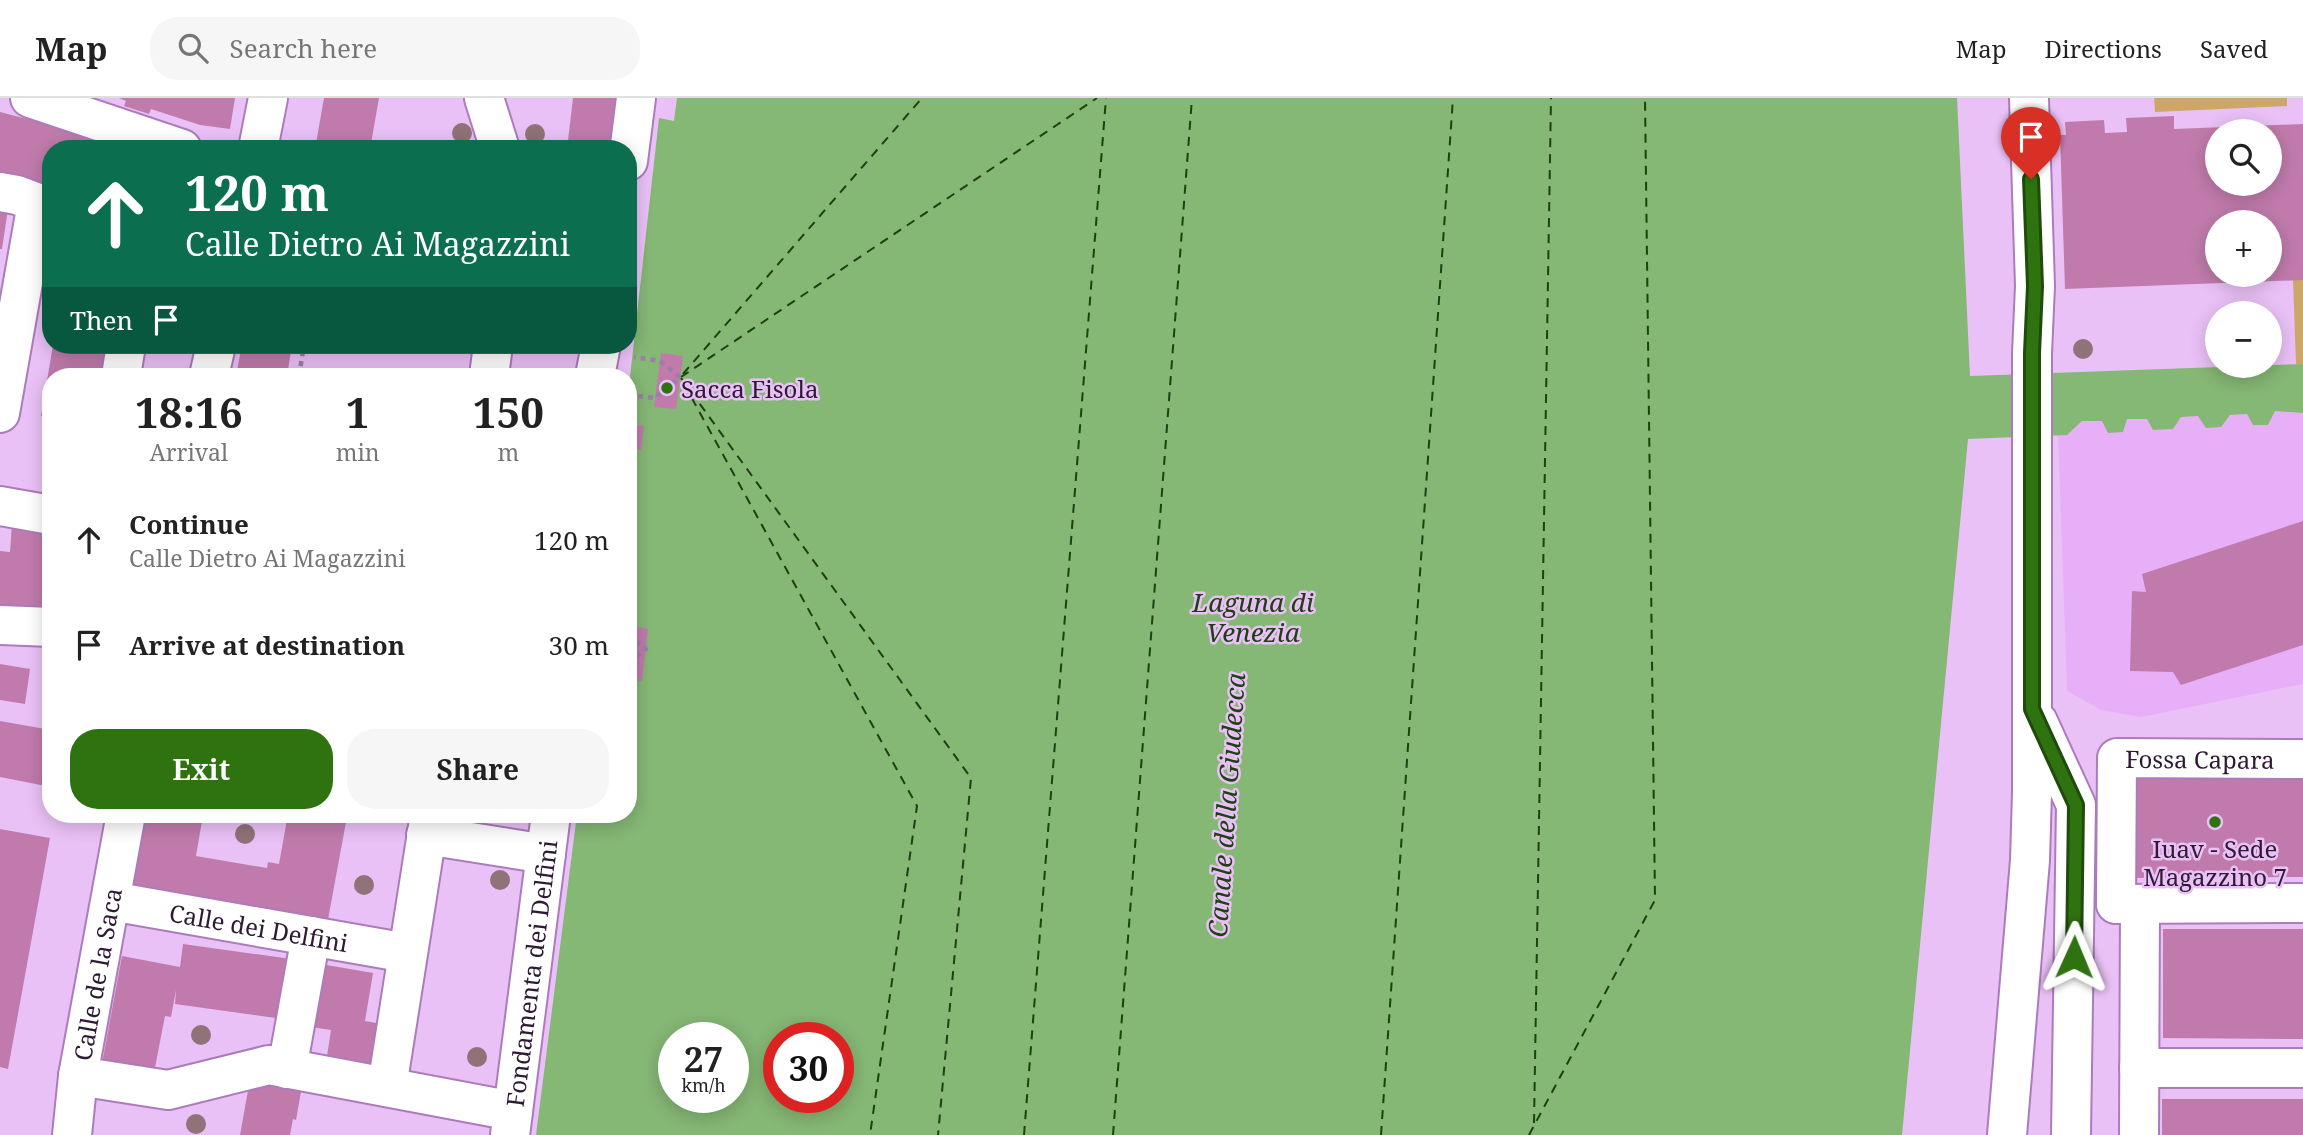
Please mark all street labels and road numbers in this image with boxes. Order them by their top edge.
street label: Fossa Capara [2125,742,2275,775]
street label: Fondamenta dei Delfini [497,838,564,1109]
street label: Calle de la Saca [65,885,129,1063]
street label: Calle dei Delfini [167,895,351,959]

